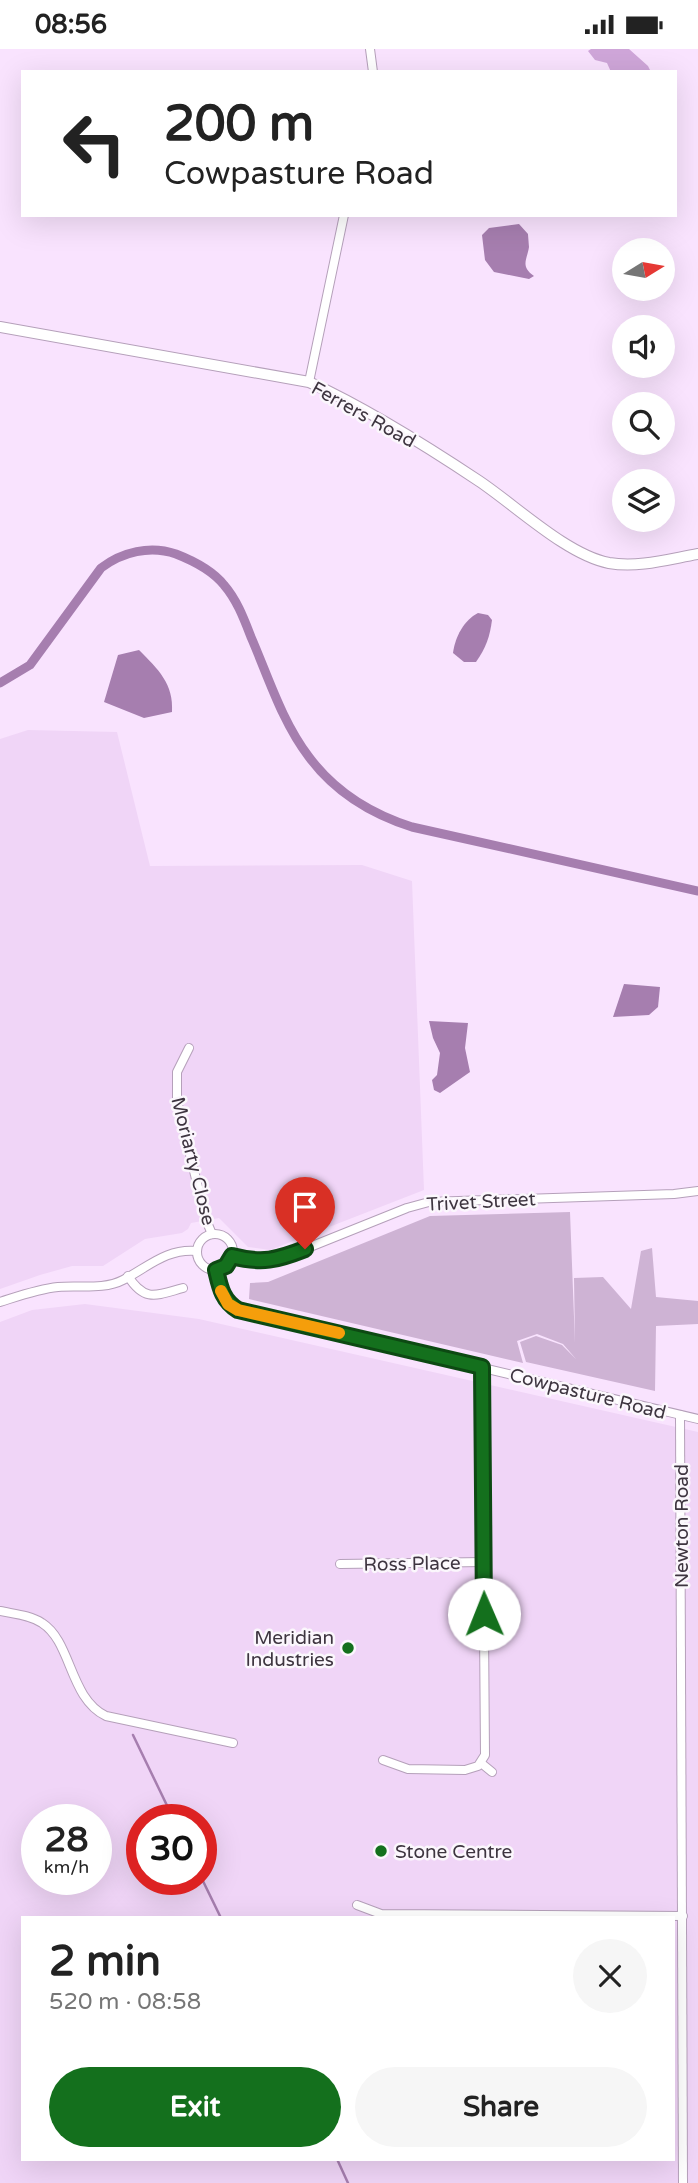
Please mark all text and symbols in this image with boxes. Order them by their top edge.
text: 08:56 [35,9,107,40]
text: 200 m [164,95,314,154]
icon: left [49,98,140,189]
text: Cowpasture Road [164,155,434,193]
north arrow [612,238,676,301]
map controls [612,238,675,532]
button: sound [612,315,675,378]
street label: Ferrers Road [308,377,419,453]
button: search [612,392,675,455]
button: layers [612,469,675,532]
street label: Moriarty Close [166,1095,220,1228]
pin [275,1177,335,1249]
icon: arrive [286,1188,324,1226]
street label: Trivet Street [426,1188,536,1216]
street label: Cowpasture Road [507,1364,668,1424]
street label: Newton Road [671,1464,693,1588]
street label: Ross Place [363,1552,461,1576]
position arrow [447,1577,521,1651]
place label: Meridian Industries [245,1627,334,1671]
marker: Meridian Industries [340,1640,356,1656]
speed limit sign: 30 [126,1804,217,1895]
text: 28 [45,1819,88,1861]
place label: Stone Centre [395,1841,512,1863]
marker: Stone Centre [373,1843,389,1859]
text: km/h [44,1856,89,1878]
text: 2 min [49,1936,161,1987]
button: close [573,1939,647,2013]
text: 520 m · 08:58 [49,1988,201,2016]
button: Exit [49,2067,341,2147]
button: Share [355,2067,647,2147]

